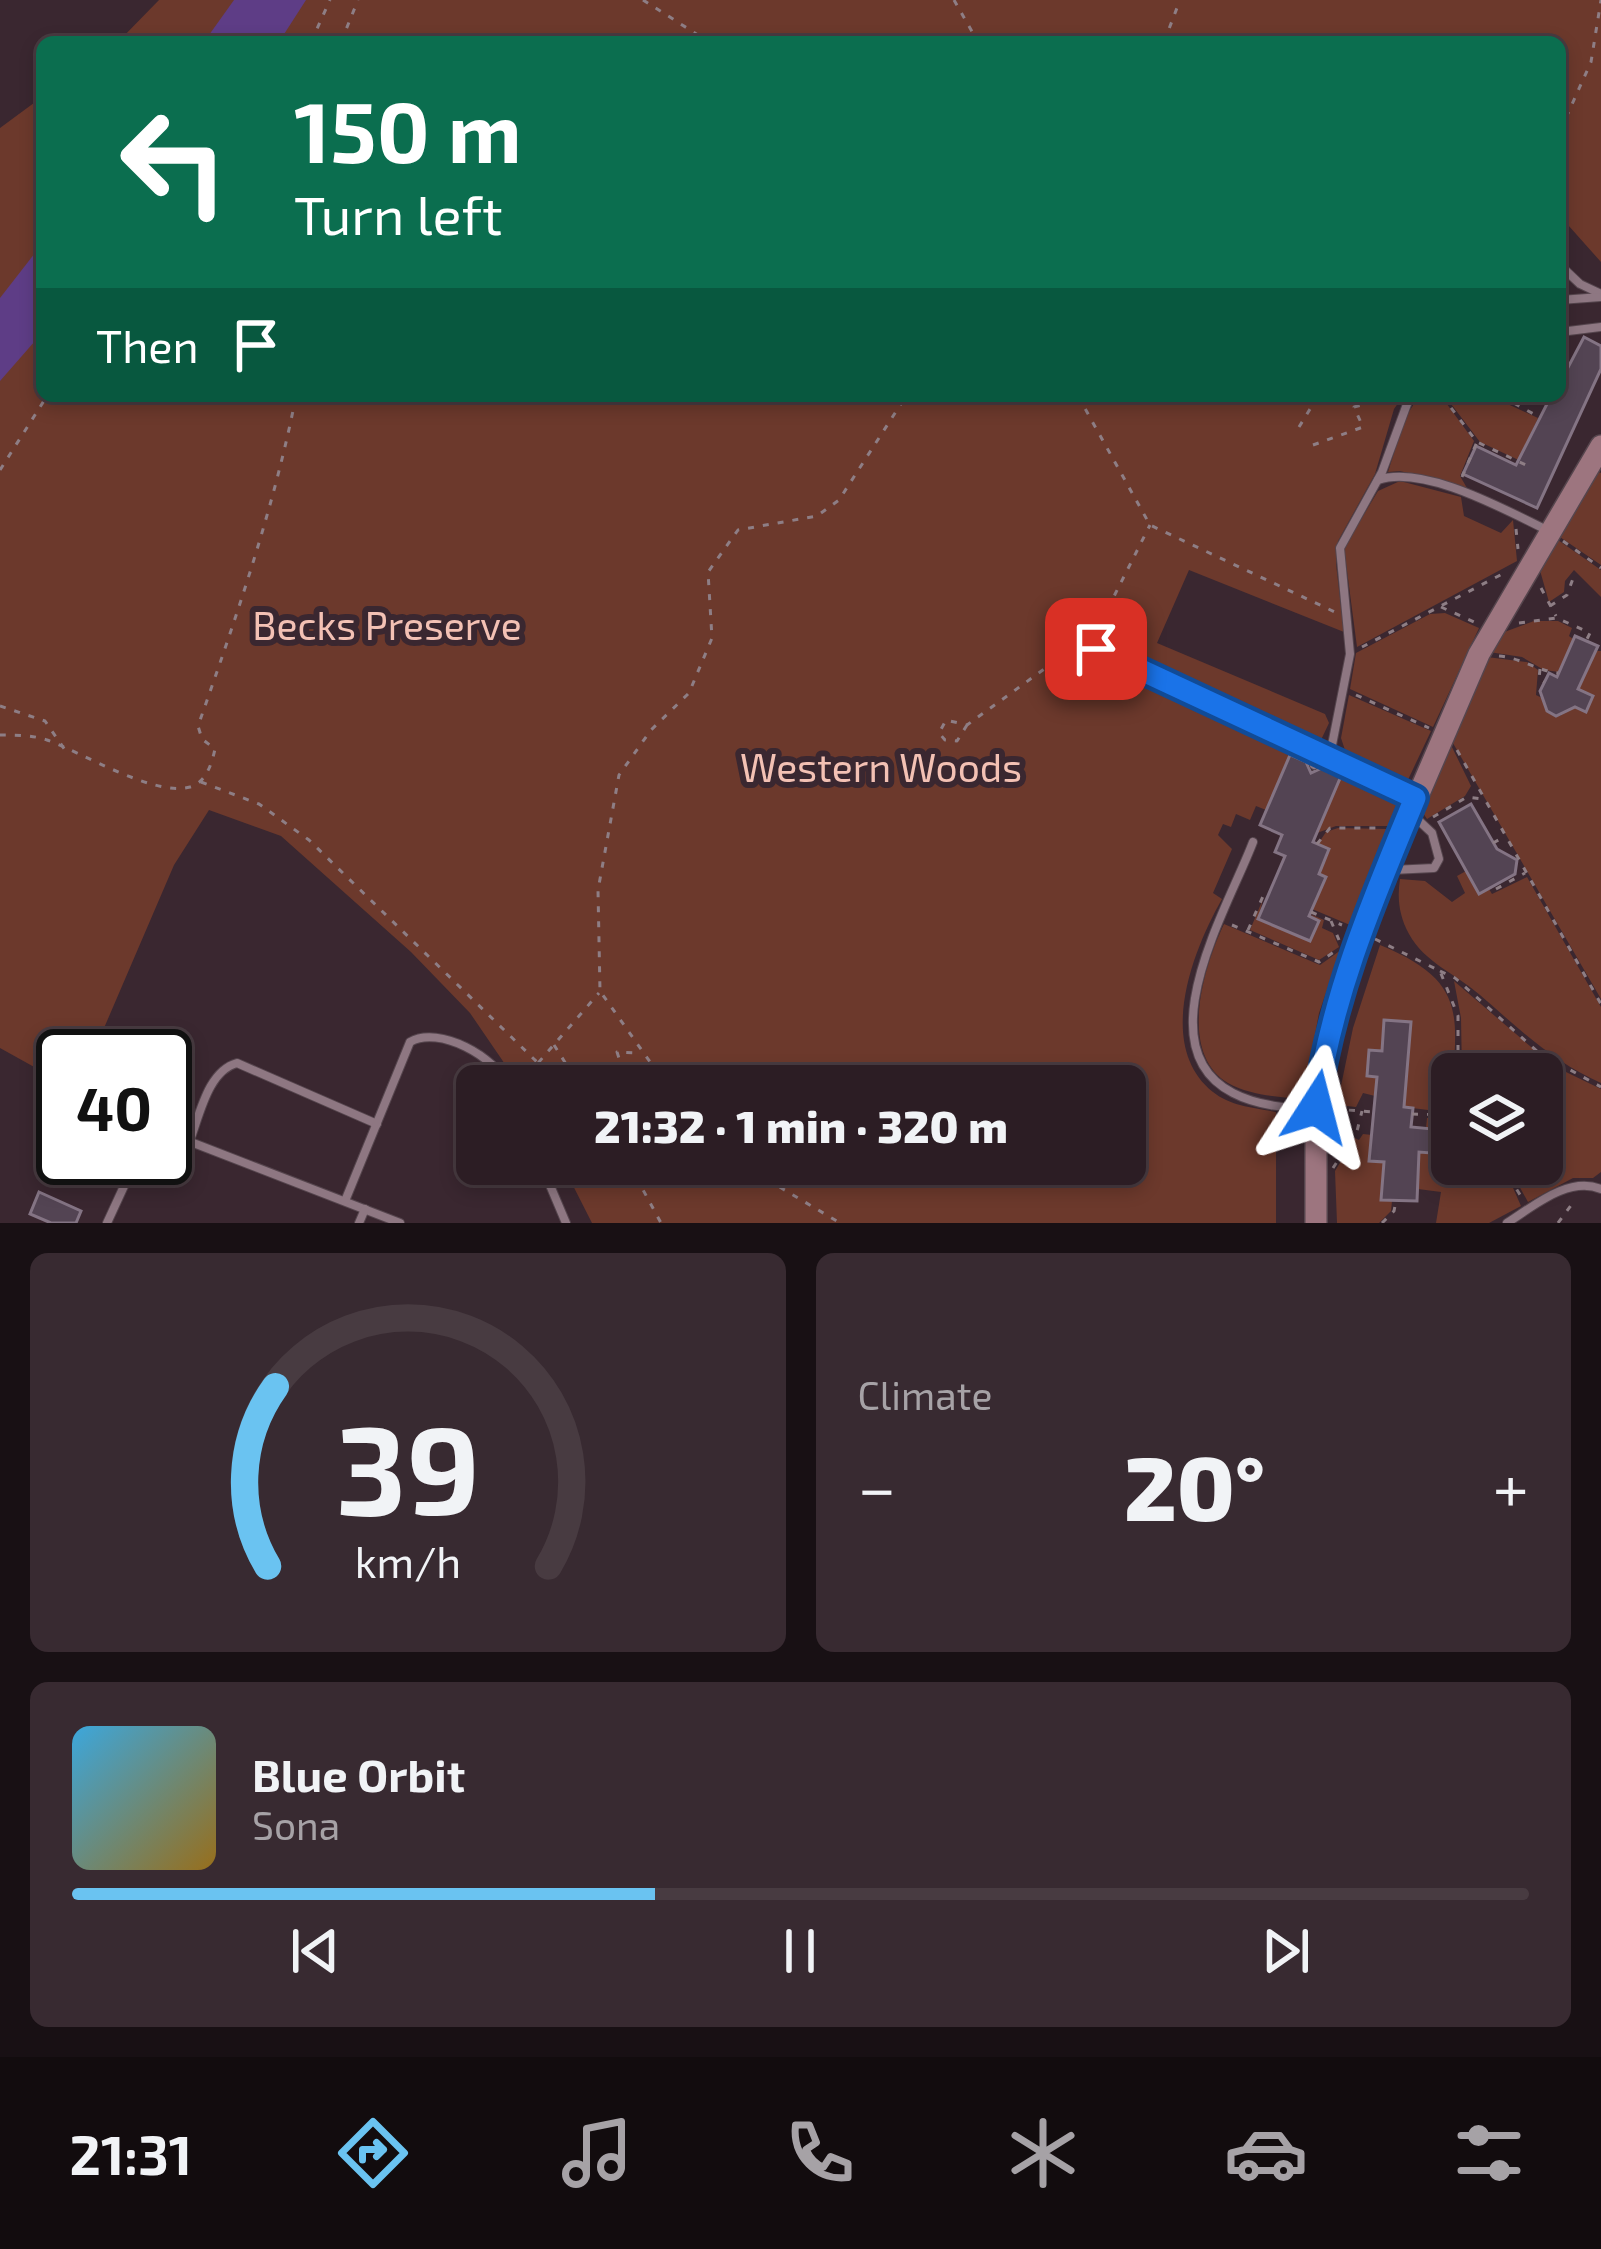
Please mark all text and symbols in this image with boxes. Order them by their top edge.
text: 150 m [294,79,522,180]
icon: left [96,84,252,240]
text: Turn left [294,181,503,246]
icon: arrive [223,312,289,378]
text: Then [96,318,199,372]
pin [1045,598,1147,700]
park label: Becks Preserve [252,601,522,648]
icon: arrive [1063,616,1129,682]
park label: Western Woods [740,743,1022,790]
speed limit sign: 40 [36,1029,192,1185]
position arrow [1253,1044,1379,1170]
map controls [1431,1053,1563,1185]
button: layers [1431,1053,1563,1185]
text: 21:32 · 1 min · 320 m [594,1098,1008,1152]
text: Climate [858,1371,992,1418]
text: 39 [336,1390,480,1540]
text: 20° [1124,1431,1265,1539]
text: − [858,1446,896,1525]
text: + [1493,1446,1529,1525]
text: km/h [354,1534,461,1586]
text: Blue Orbit [252,1747,465,1801]
text: Sona [252,1801,340,1848]
icon: previous [282,1918,348,1984]
icon: pause [767,1918,833,1984]
icon: next [1253,1918,1319,1984]
icon: directions [331,2111,415,2195]
icon: music [555,2111,639,2195]
icon: phone [778,2111,862,2195]
icon: climate [1001,2111,1085,2195]
icon: car [1224,2111,1308,2195]
icon: filters [1447,2111,1531,2195]
text: 21:31 [70,2121,192,2186]

